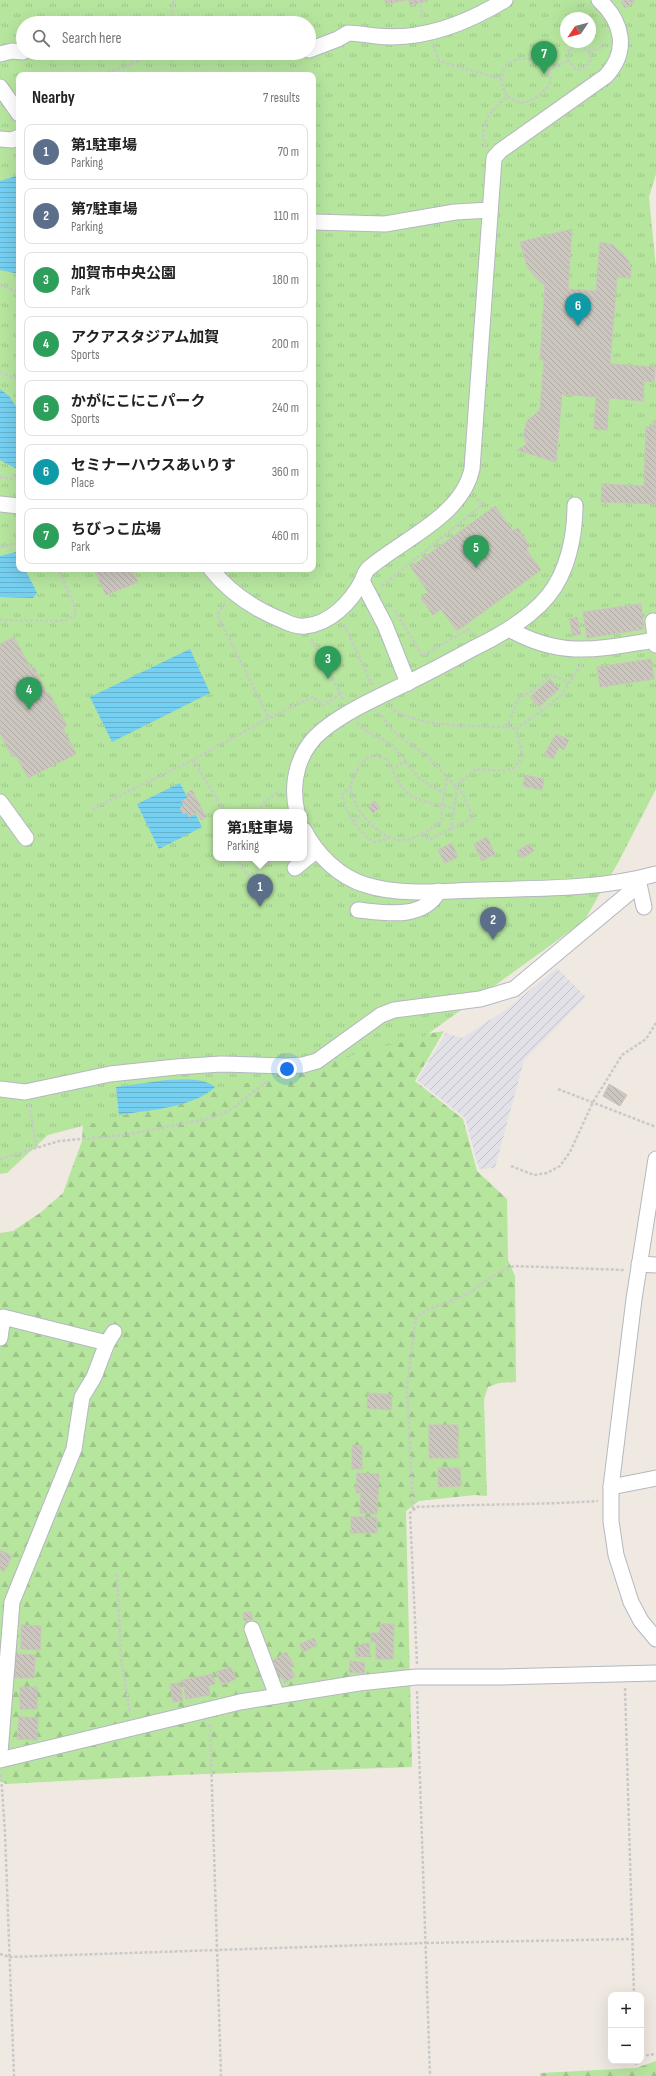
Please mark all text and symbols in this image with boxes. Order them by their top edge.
north arrow [560,12,596,48]
search box [16,16,316,60]
icon: search [30,27,52,49]
text: Search here [62,29,122,48]
pin: 7 [531,41,557,74]
text: Nearby [32,88,75,108]
text: 7 results [263,90,300,106]
text: 第1駐車場 [71,136,137,155]
text: 1 [43,144,49,160]
text: 70 m [278,144,299,160]
text: Parking [71,155,103,171]
text: 第7駐車場 [71,200,138,219]
text: 2 [43,208,49,224]
text: 110 m [274,208,299,224]
text: Parking [71,219,103,235]
text: 加賀市中央公園 [71,264,176,283]
text: 3 [43,272,49,288]
text: 180 m [273,272,299,288]
text: Park [71,283,90,299]
pin: 6 [565,293,591,326]
text: アクアスタジアム加賀 [71,328,219,347]
text: 4 [43,336,49,352]
text: 200 m [272,336,299,352]
text: Sports [71,347,100,363]
text: かがにこにこパーク [71,392,205,411]
text: 5 [43,400,49,416]
text: 240 m [272,400,299,416]
text: Sports [71,411,100,427]
text: セミナーハウスあいりす [71,456,236,475]
text: 6 [43,464,49,480]
text: 360 m [272,464,299,480]
text: Place [71,475,94,491]
text: ちびっこ広場 [71,520,161,539]
text: 7 [43,528,49,544]
text: 460 m [272,528,299,544]
pin: 5 [463,535,489,568]
text: Park [71,539,90,555]
pin: 3 [315,646,341,679]
pin: 4 [16,677,42,710]
popup [213,809,307,861]
text: 第1駐車場 [227,819,293,838]
text: Parking [227,838,259,854]
pin: 1 [247,874,273,907]
pin: 2 [480,907,506,940]
your location [277,1059,297,1079]
map controls [608,1992,644,2064]
button: + [608,1992,644,2028]
button: − [608,2028,644,2064]

